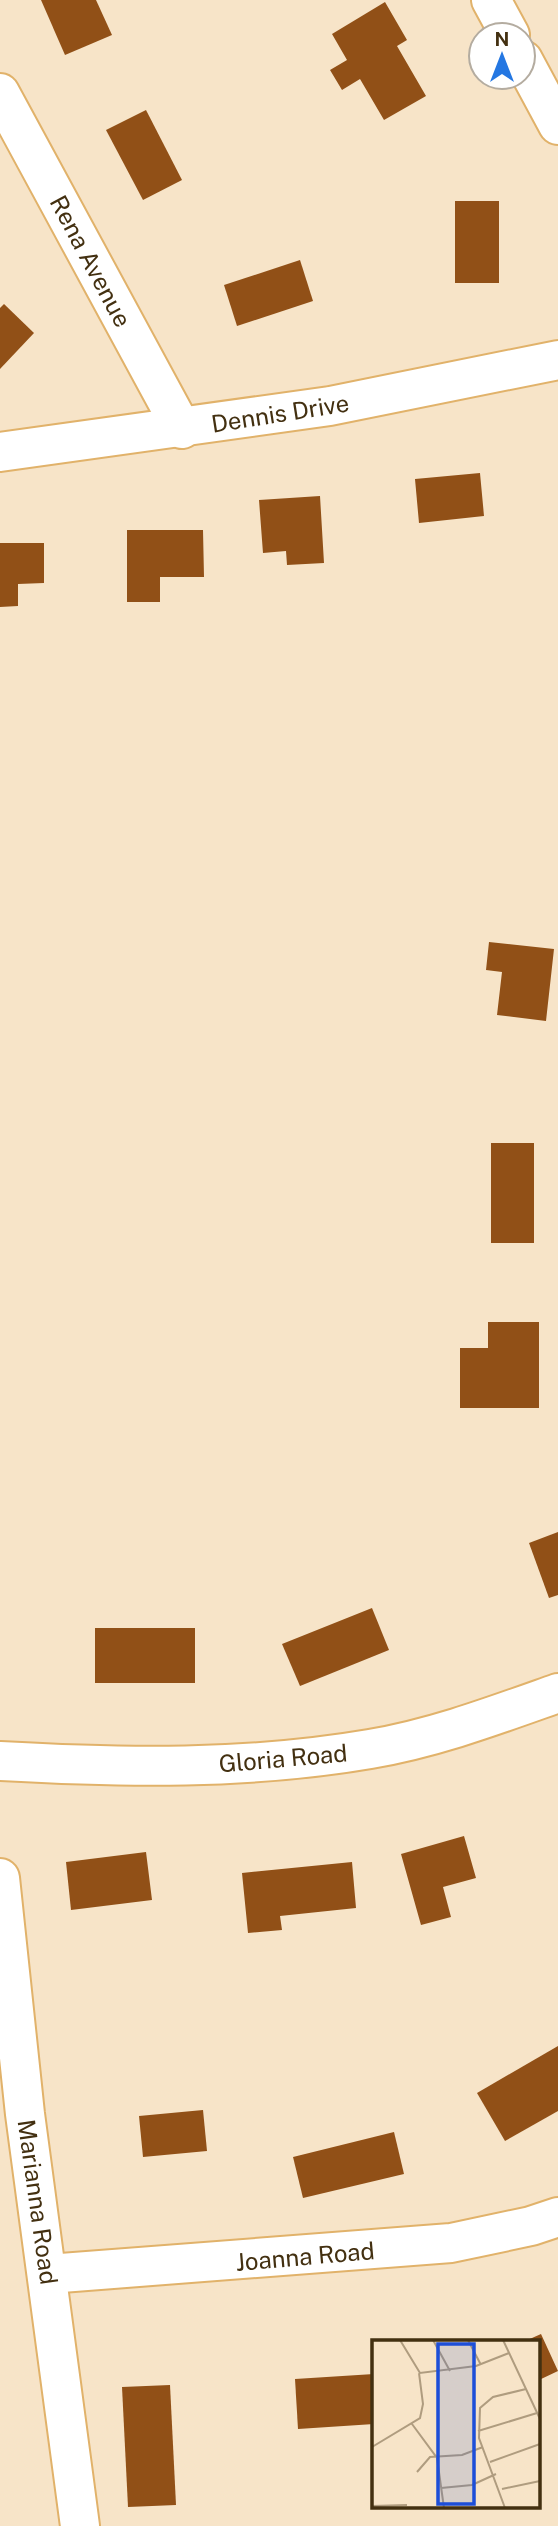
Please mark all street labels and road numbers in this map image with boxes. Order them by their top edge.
street label: Rena Avenue [45,191,137,331]
street label: Dennis Drive [209,388,351,438]
street label: Gloria Road [217,1738,349,1778]
street label: Marianna Road [13,2118,63,2286]
street label: Joanna Road [234,2236,376,2276]

